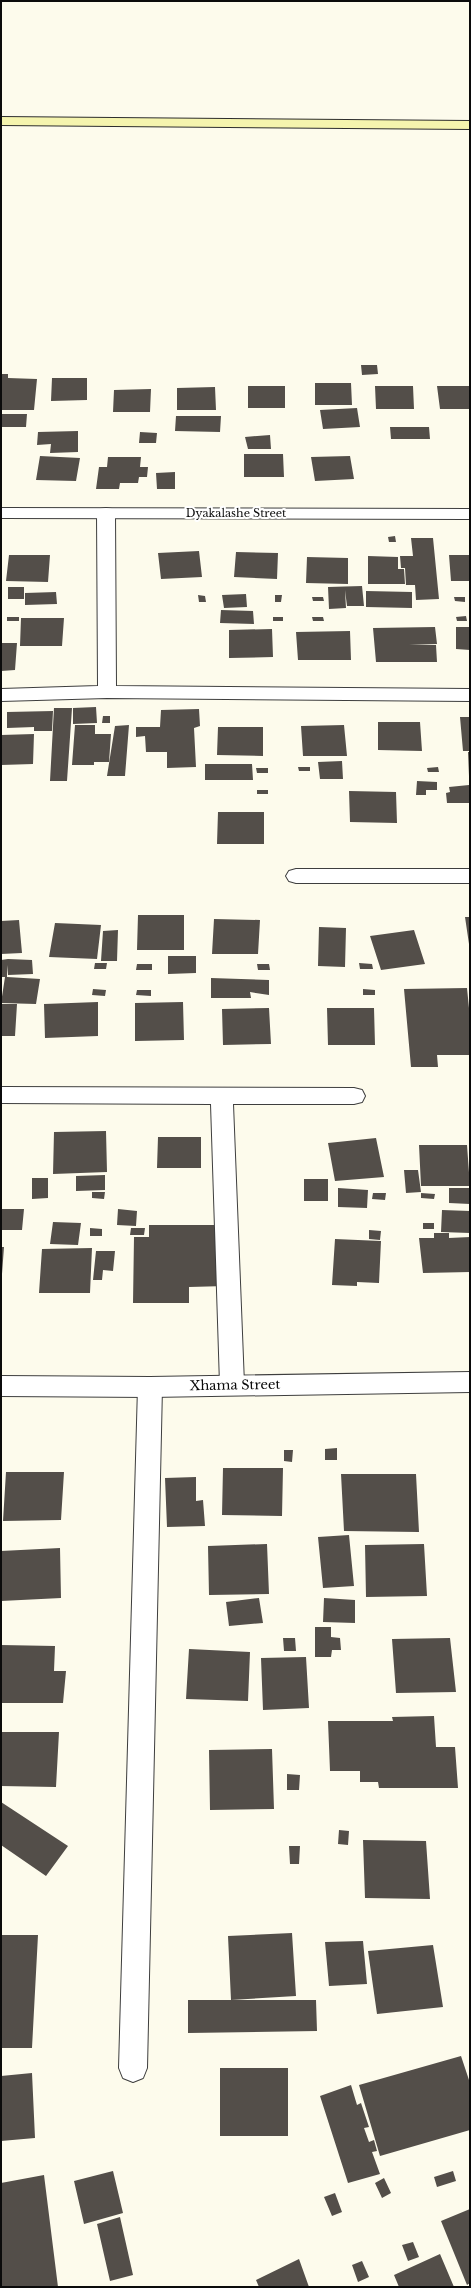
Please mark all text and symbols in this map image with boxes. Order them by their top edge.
street label: Dyakalashe Street [186,506,287,520]
street label: Xhama Street [190,1376,281,1394]

